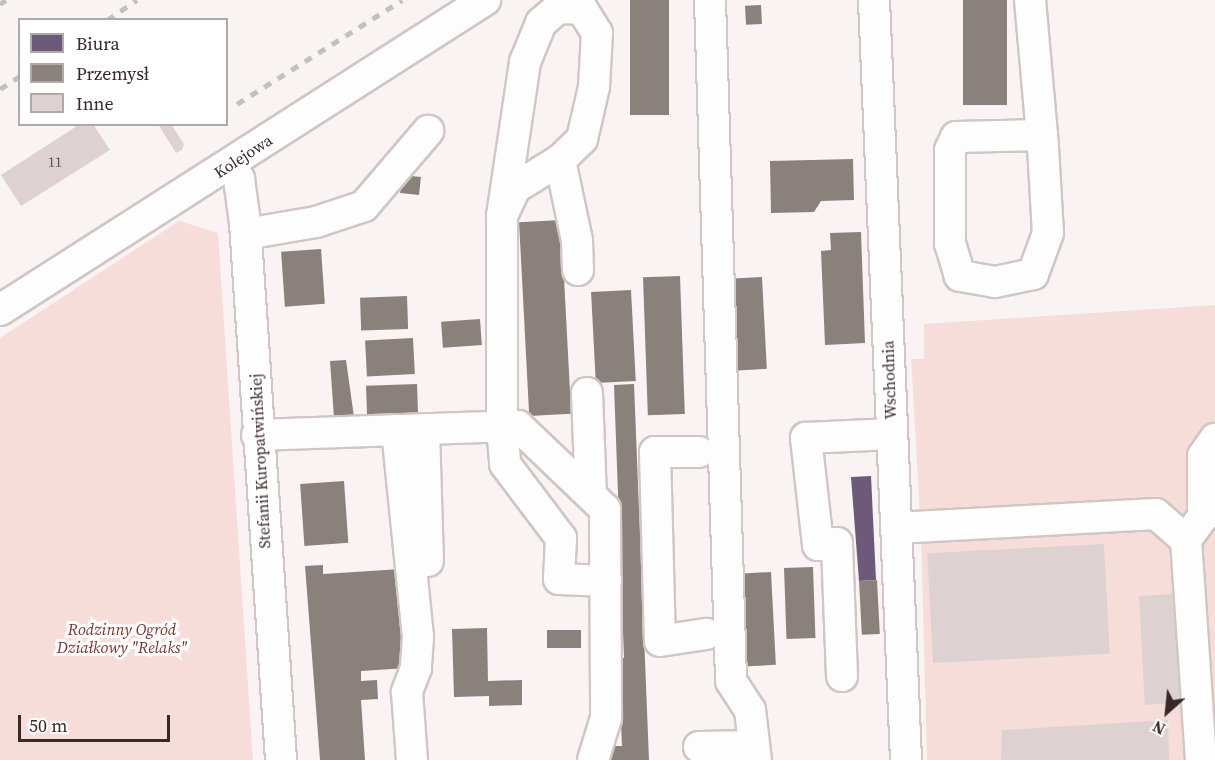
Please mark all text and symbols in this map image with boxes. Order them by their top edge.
legend [18,18,228,126]
text: Biura [76,31,120,56]
text: Przemysł [76,61,149,86]
text: Inne [76,91,114,116]
street label: Kolejowa [210,130,276,182]
house number: 11 [48,154,62,170]
street label: Wschodnia [878,340,900,420]
street label: Stefanii Kuropatwińskiej [246,373,274,549]
park label: Rodzinny Ogród Działkowy "Relaks" [57,619,187,657]
north arrow [1137,682,1197,742]
scale bar [21,703,172,741]
text: 50 m [29,713,67,738]
text: N [1149,716,1169,740]

